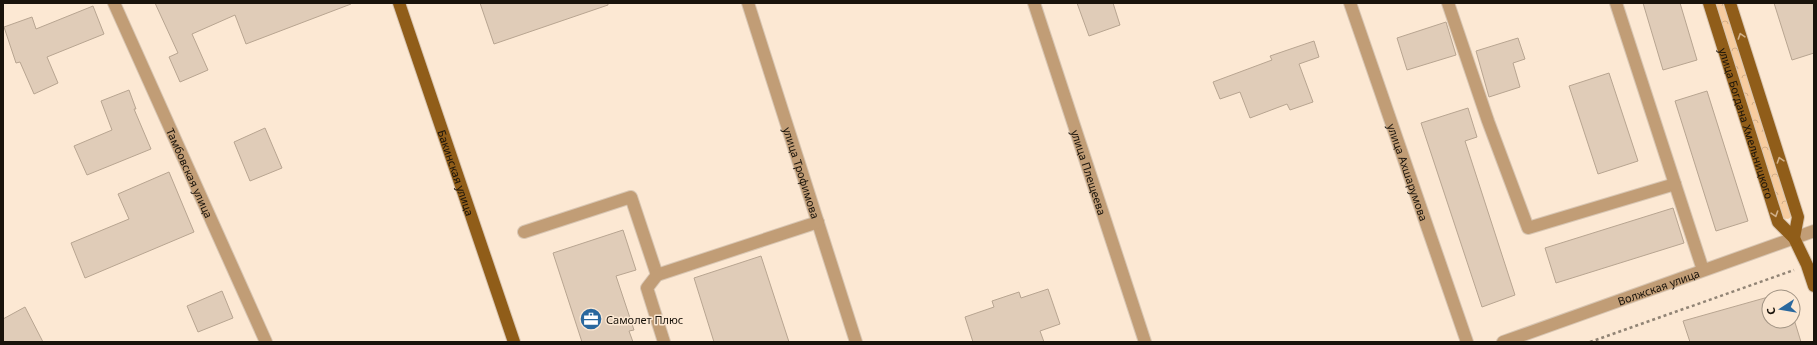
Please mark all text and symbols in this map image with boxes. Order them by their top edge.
one-way arrow [1737,32,1746,39]
street label: улица Богдана Хмельницкого [1716,46,1778,201]
street label: улица Ахшарумова [1385,122,1432,223]
street label: Тамбовская улица [163,125,217,220]
street label: улица Трофимова [780,125,824,220]
street label: Бакинская улица [435,127,478,218]
street label: улица Плещеева [1068,128,1110,217]
one-way arrow [1776,156,1785,163]
one-way arrow [1770,210,1779,217]
street label: Волжская улица [1615,265,1701,308]
north arrow [1761,289,1801,329]
office icon: Самолет Плюс [578,306,604,332]
text: С [1763,306,1779,316]
place label: Самолет Плюс [606,312,683,327]

